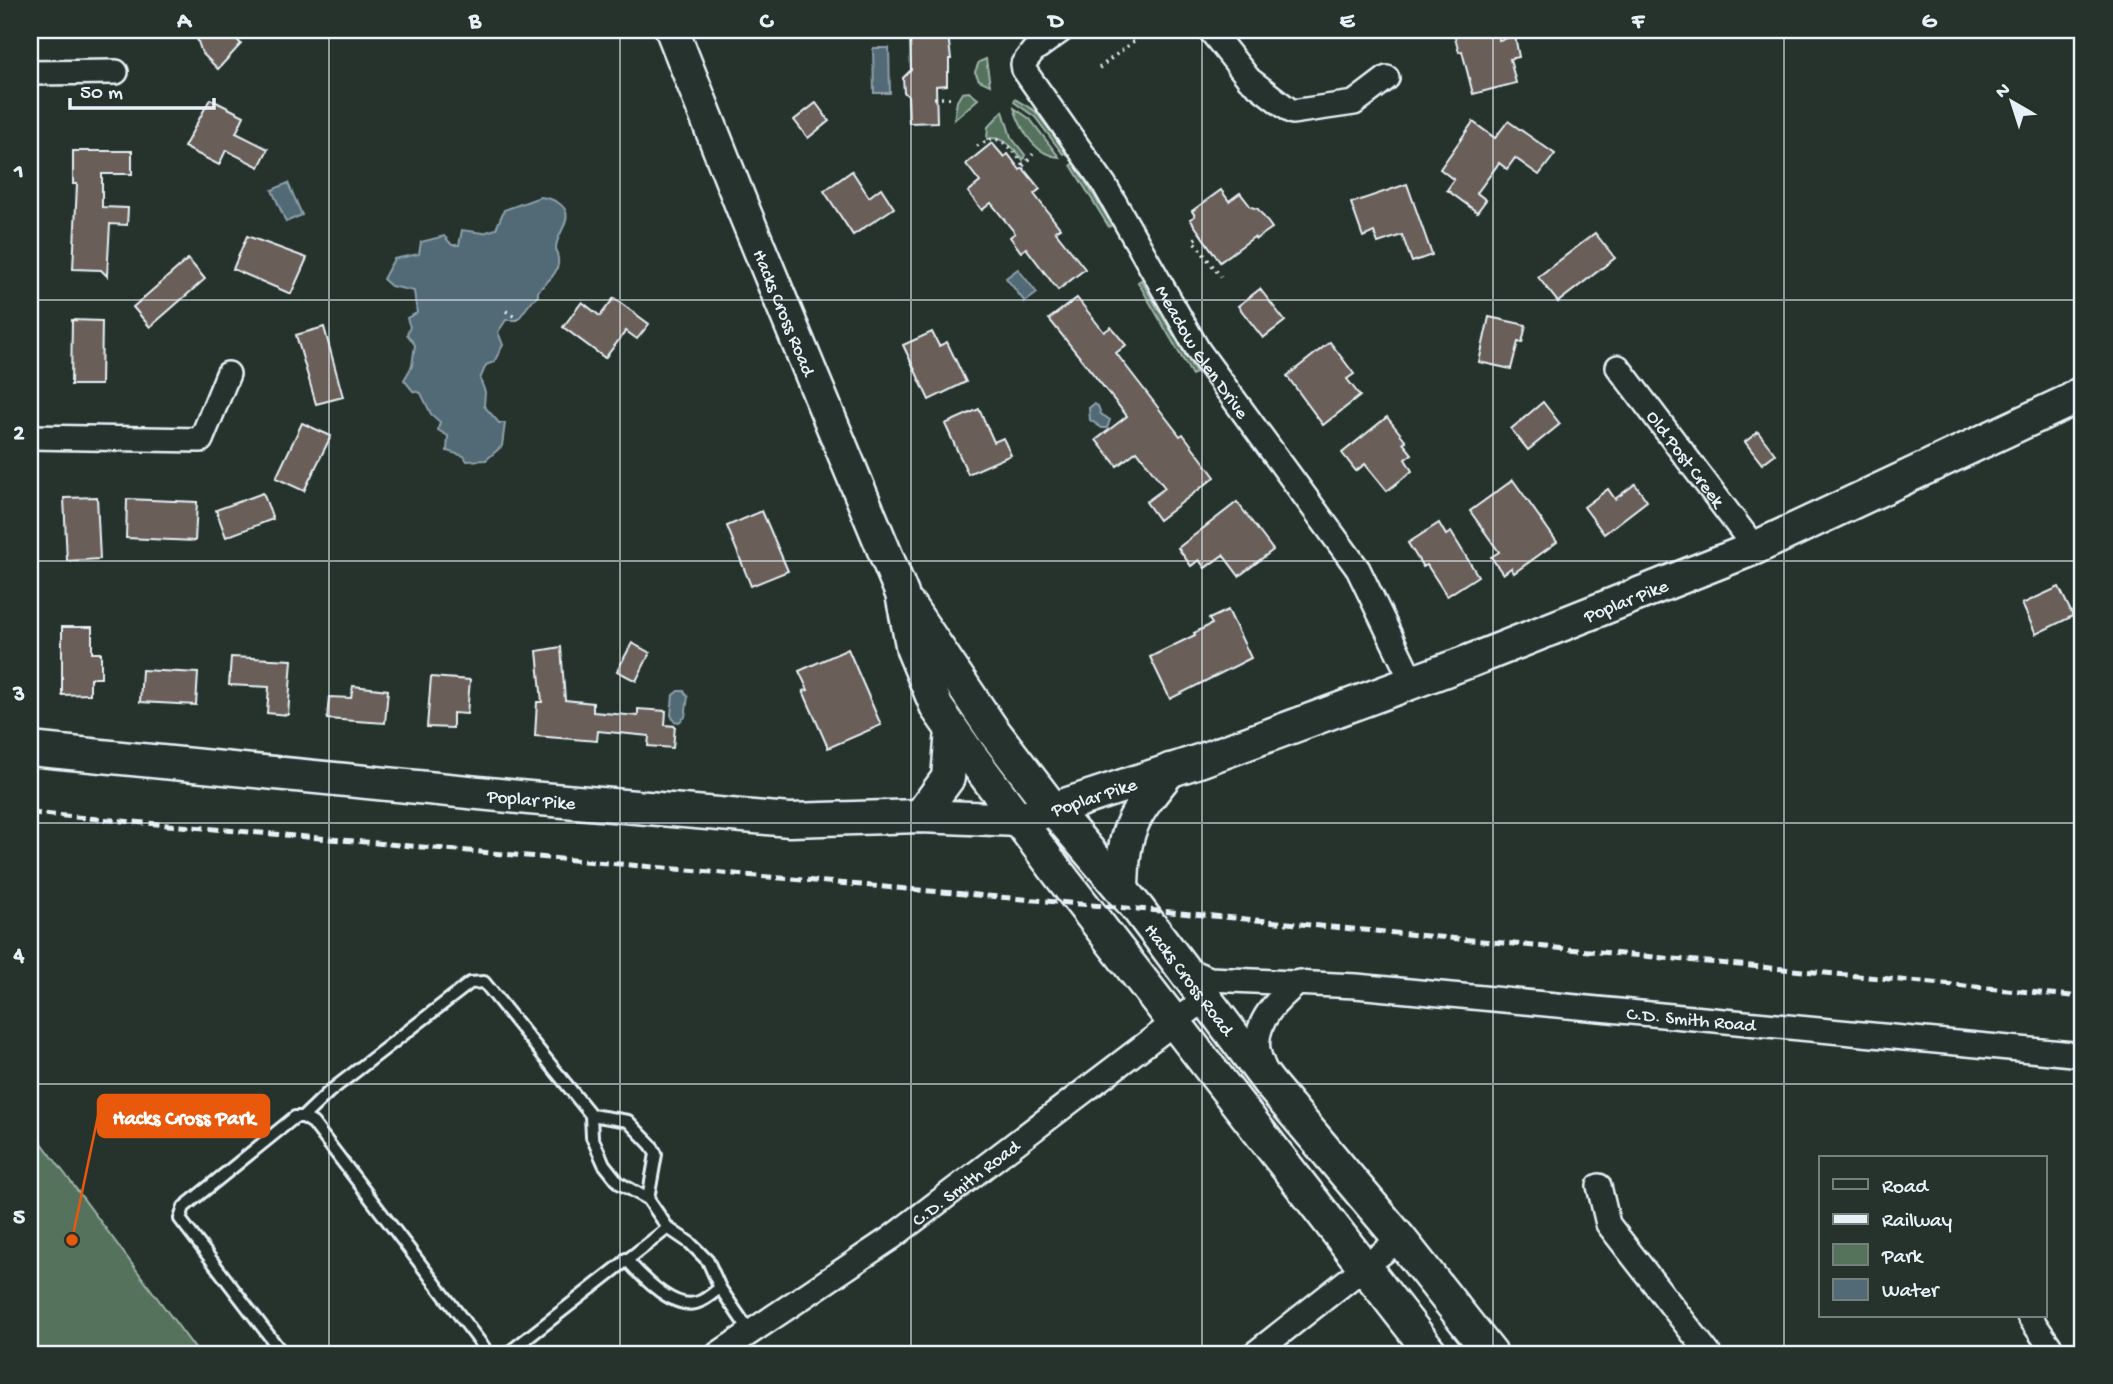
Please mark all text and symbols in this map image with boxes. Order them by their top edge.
text: A [176,9,192,36]
text: B [468,9,482,36]
text: C [760,9,775,36]
text: D [1047,9,1065,36]
text: E [1340,9,1356,36]
text: F [1631,9,1646,36]
text: G [1922,9,1938,36]
scale bar [70,66,214,110]
north arrow [1976,66,2046,136]
text: N [1991,79,2016,104]
text: 50 m [80,82,123,107]
text: 1 [13,159,24,186]
street label: Hacks Cross Road [746,247,819,382]
street label: Meadow Glen Drive [1149,282,1252,424]
street label: Old Post Creek [1640,407,1729,514]
text: 2 [13,421,25,448]
street label: Poplar Pike [1580,576,1672,630]
text: 3 [12,682,25,709]
street label: Poplar Pike [1048,774,1141,824]
street label: Poplar Pike [485,786,577,817]
street label: Hacks Cross Road [1138,920,1238,1043]
text: 4 [13,943,25,970]
street label: C.D. Smith Road [1625,1004,1758,1039]
callout: Hacks Cross Park [98,1095,269,1137]
text: Hacks Cross Park [112,1108,258,1133]
street label: C.D. Smith Road [908,1135,1027,1233]
legend [1819,1156,2046,1318]
text: Road [1882,1176,1930,1201]
text: 5 [13,1205,25,1232]
text: Railway [1882,1210,1952,1235]
text: Park [1881,1246,1925,1271]
text: Water [1882,1280,1940,1305]

